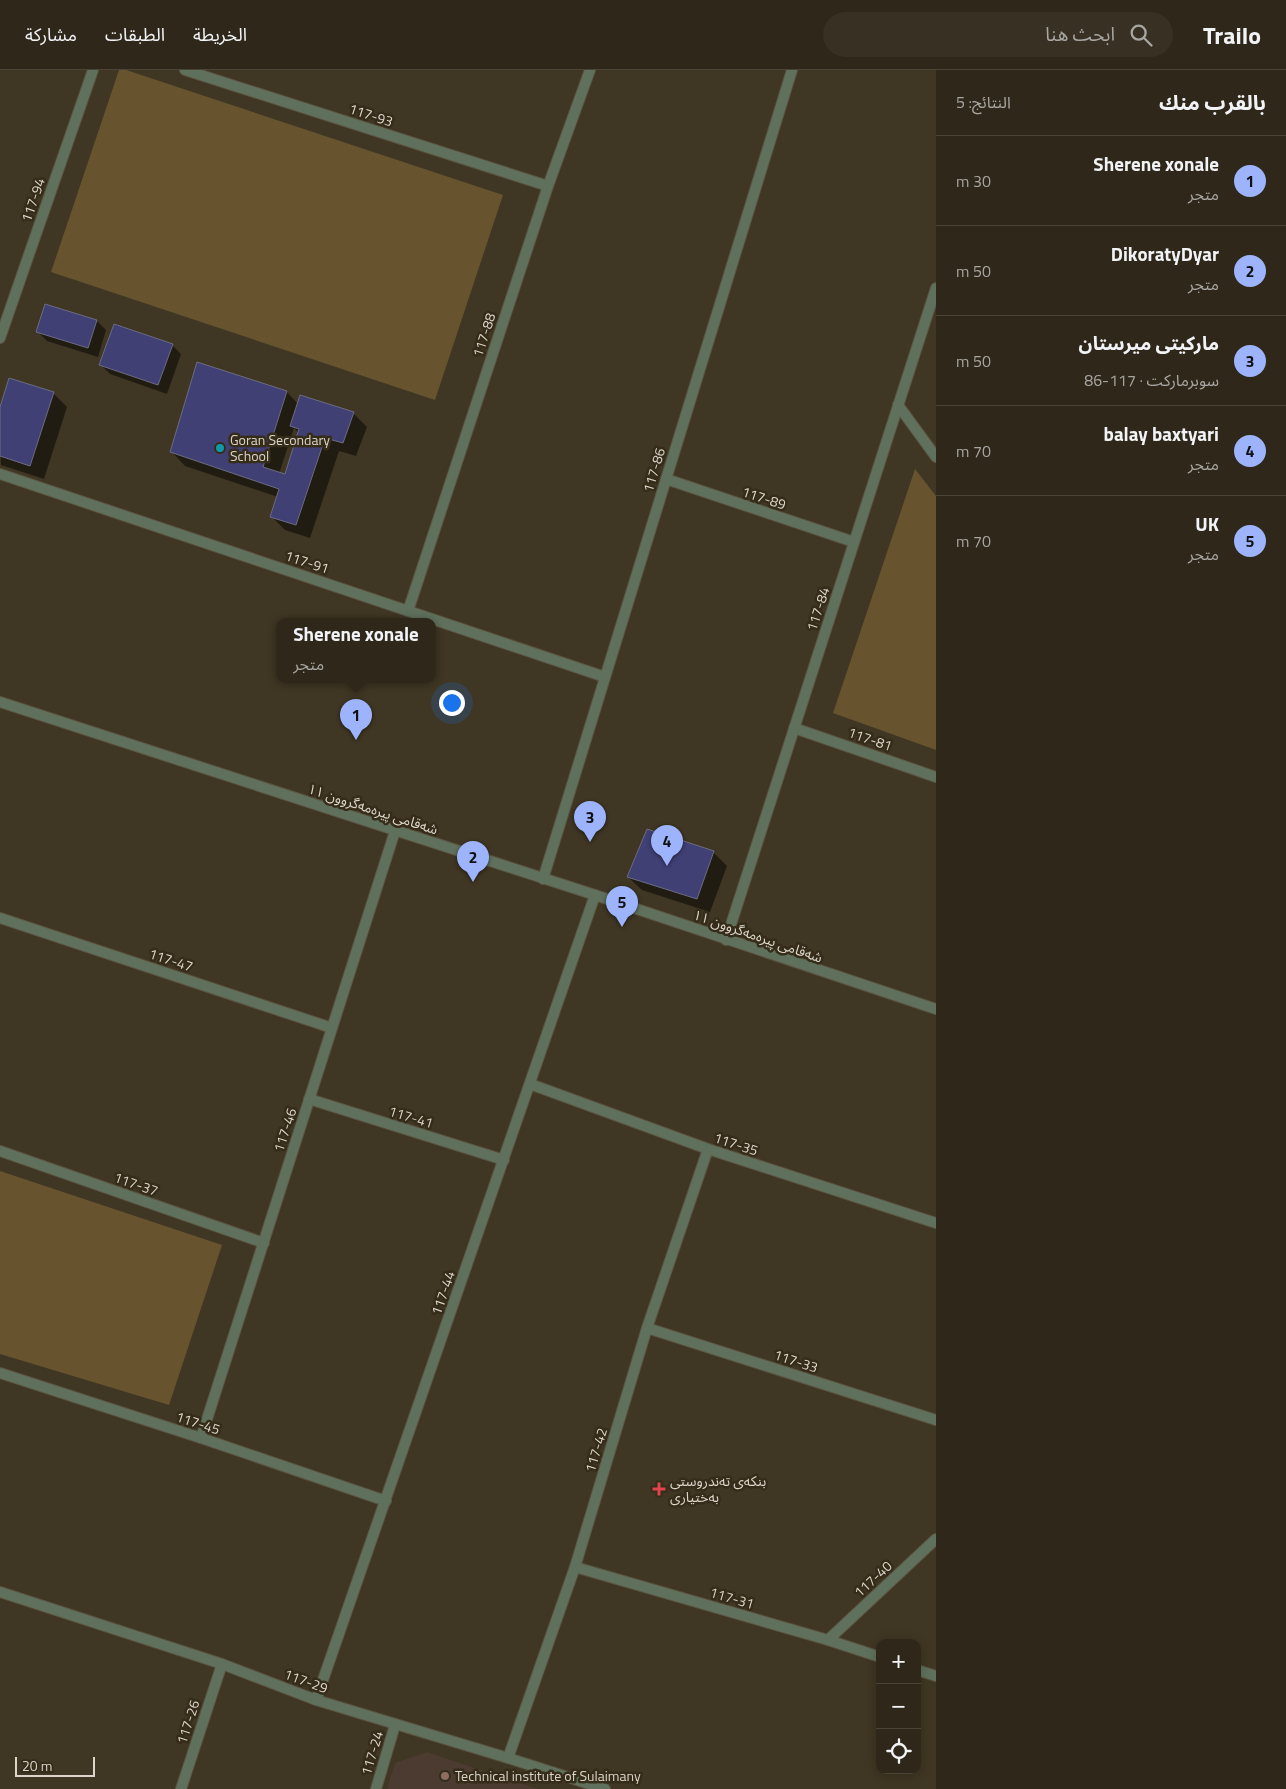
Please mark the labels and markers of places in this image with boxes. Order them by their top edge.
place label: Goran Secondary School [230,429,330,466]
marker: Goran Secondary School [214,442,226,454]
pin: 1 [340,699,372,740]
pin: 3 [574,801,606,842]
pin: 4 [651,825,683,866]
pin: 2 [457,841,489,882]
pin: 5 [606,886,638,927]
place label: بنکەی تەندروستی بەختیاری [670,1470,767,1507]
marker: بنکەی تەندروستی بەختیاری [652,1482,666,1496]
place label: Technical institute of Sulaimany [455,1765,641,1786]
marker: Technical institute of Sulaimany [439,1770,451,1782]

